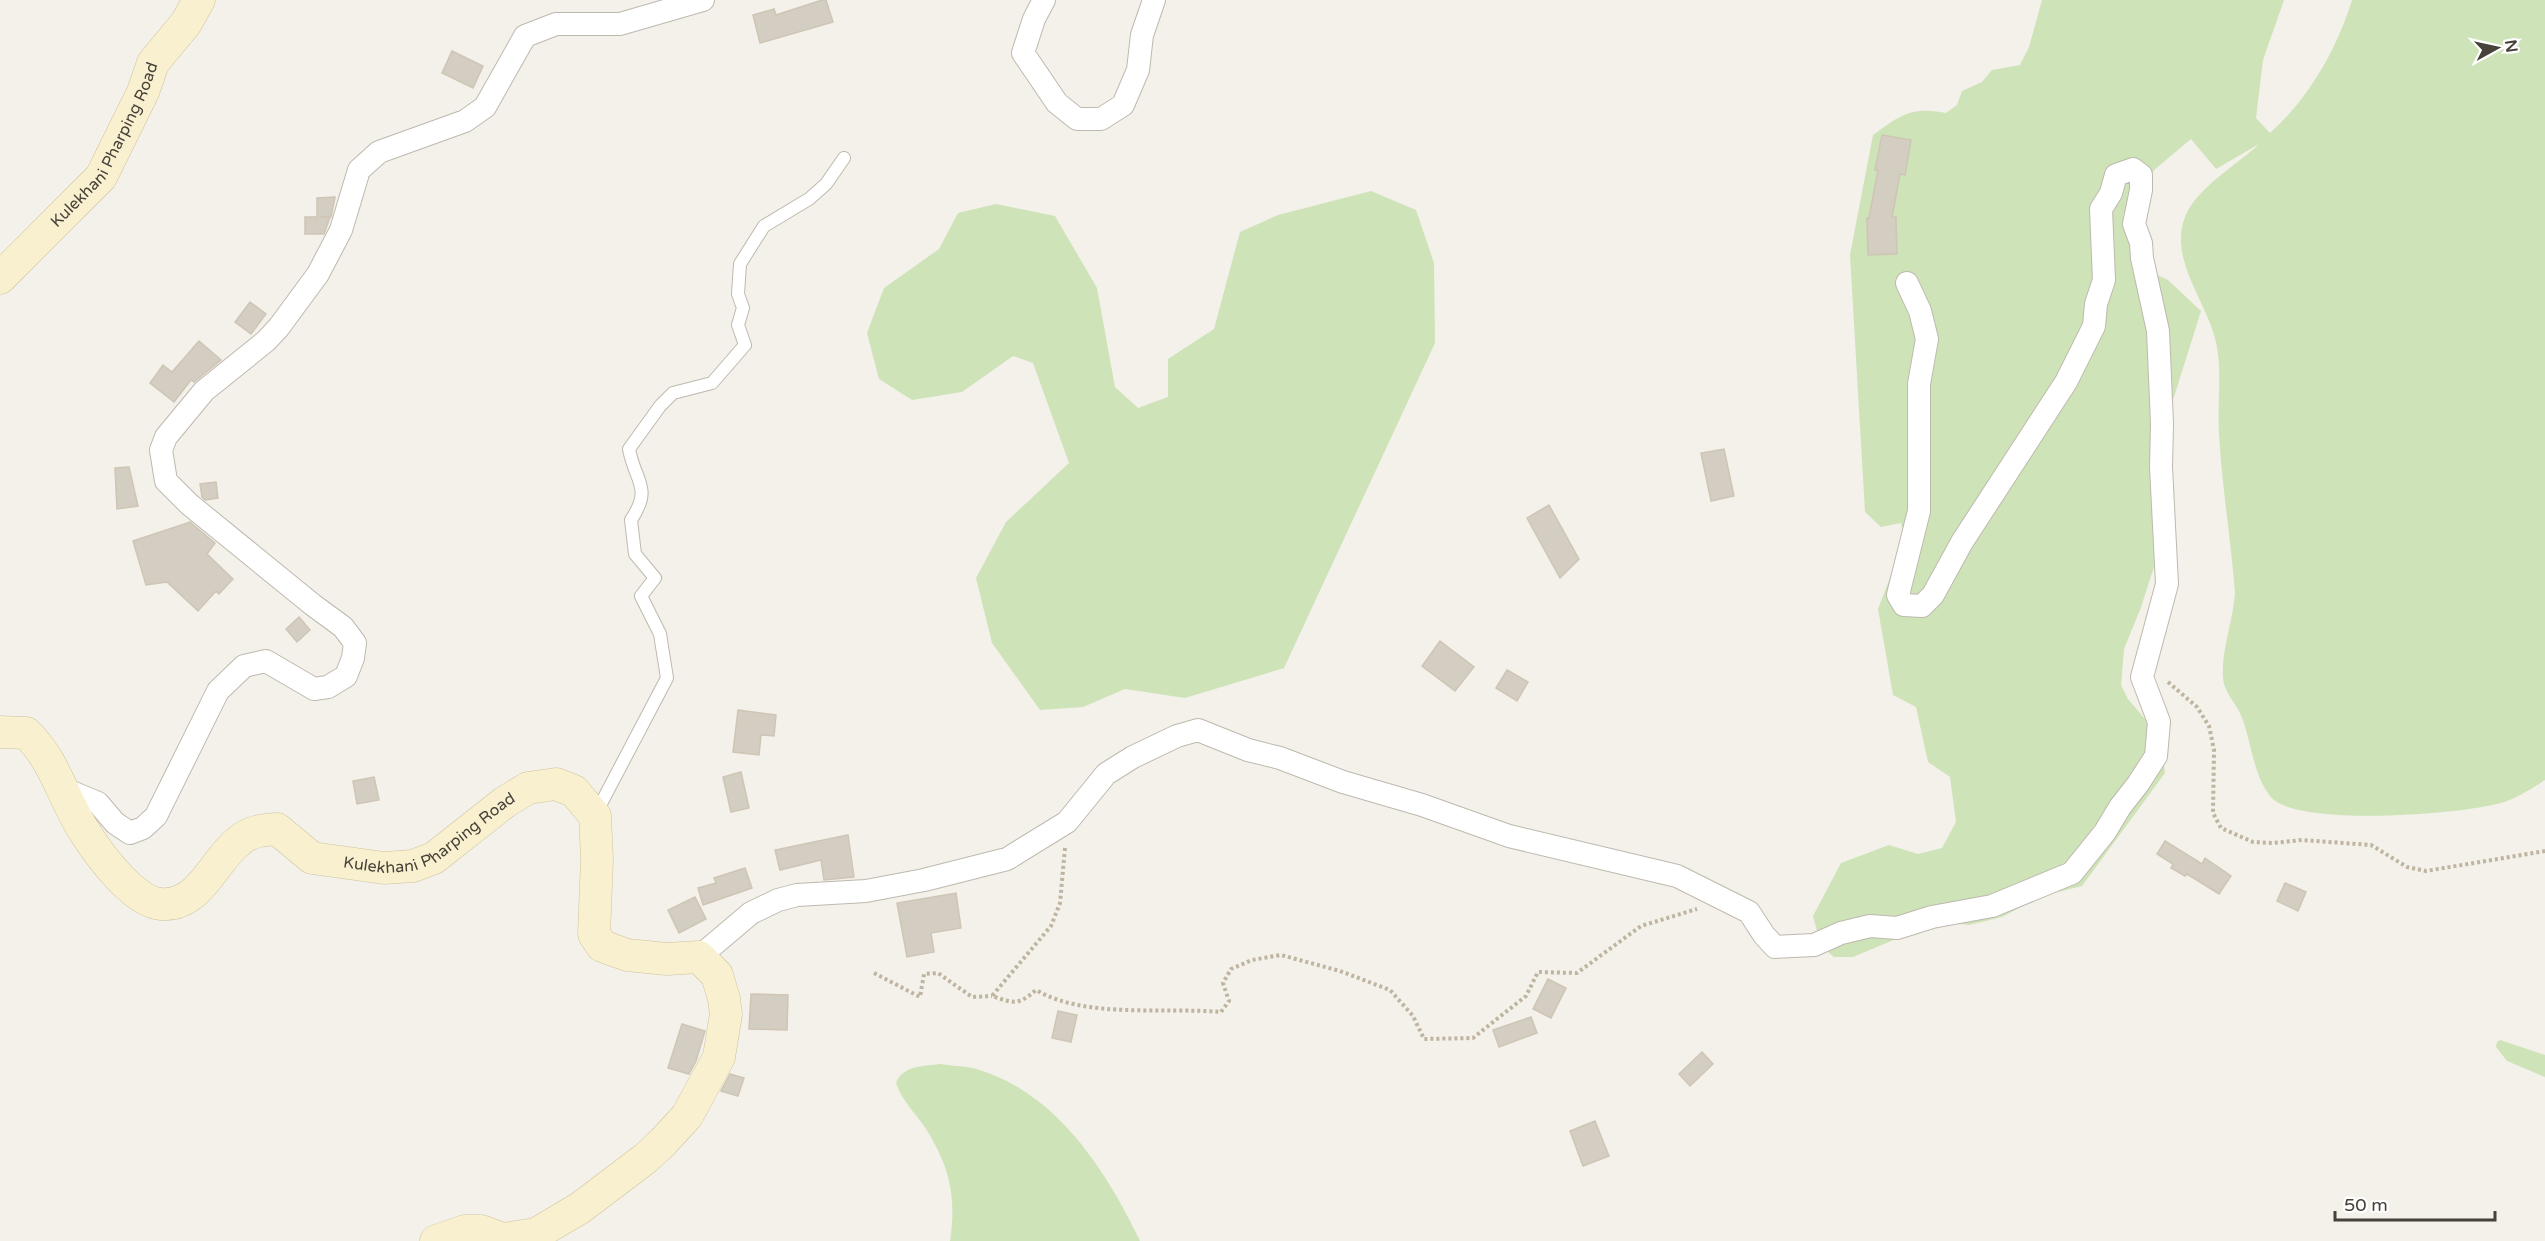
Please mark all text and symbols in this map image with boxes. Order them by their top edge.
north arrow [2467,18,2527,78]
text: N [2500,38,2522,54]
street label: Kulekhani Pharping Road [46,60,162,232]
street label: Kulekhani Pharping Road [342,788,519,878]
scale bar [2335,1184,2496,1222]
text: 50 m [2344,1194,2388,1216]

